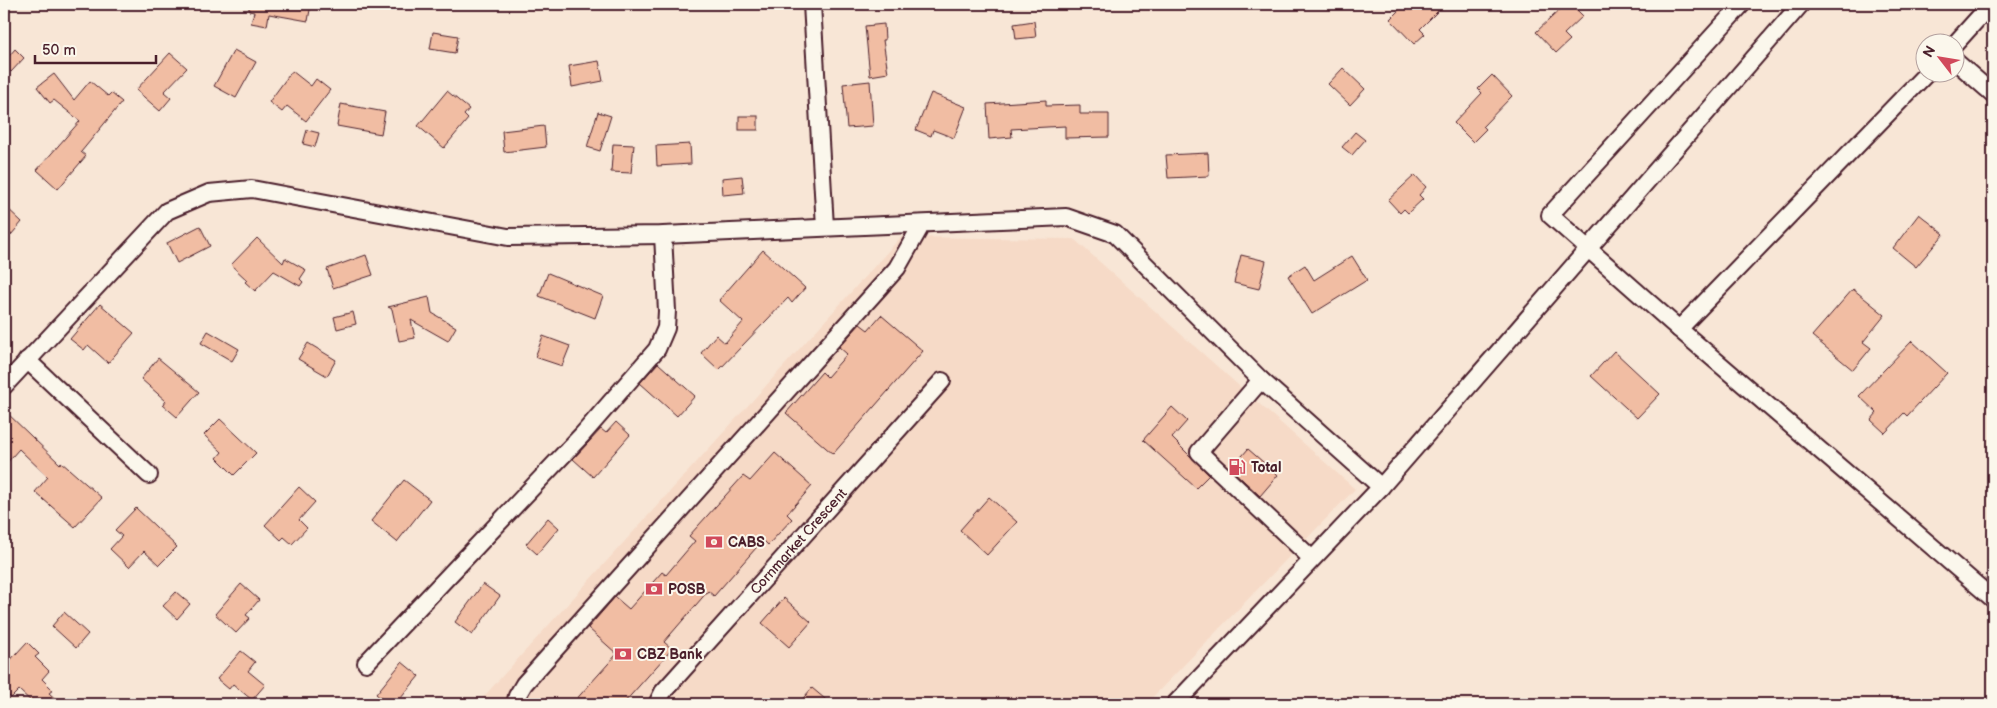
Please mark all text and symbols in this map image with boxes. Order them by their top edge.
scale bar [35,32,156,64]
north arrow [1914,32,1964,82]
text: 50 m [42,41,76,60]
text: N [1919,43,1939,60]
fuel station icon: Total [1227,457,1247,477]
place label: Total [1251,459,1281,476]
street label: Cornmarket Crescent [746,484,851,598]
bank icon: CABS [704,532,724,552]
place label: CABS [728,534,765,551]
bank icon: POSB [644,579,664,599]
place label: POSB [668,581,706,598]
bank icon: CBZ Bank [613,644,633,664]
place label: CBZ Bank [637,646,703,663]

